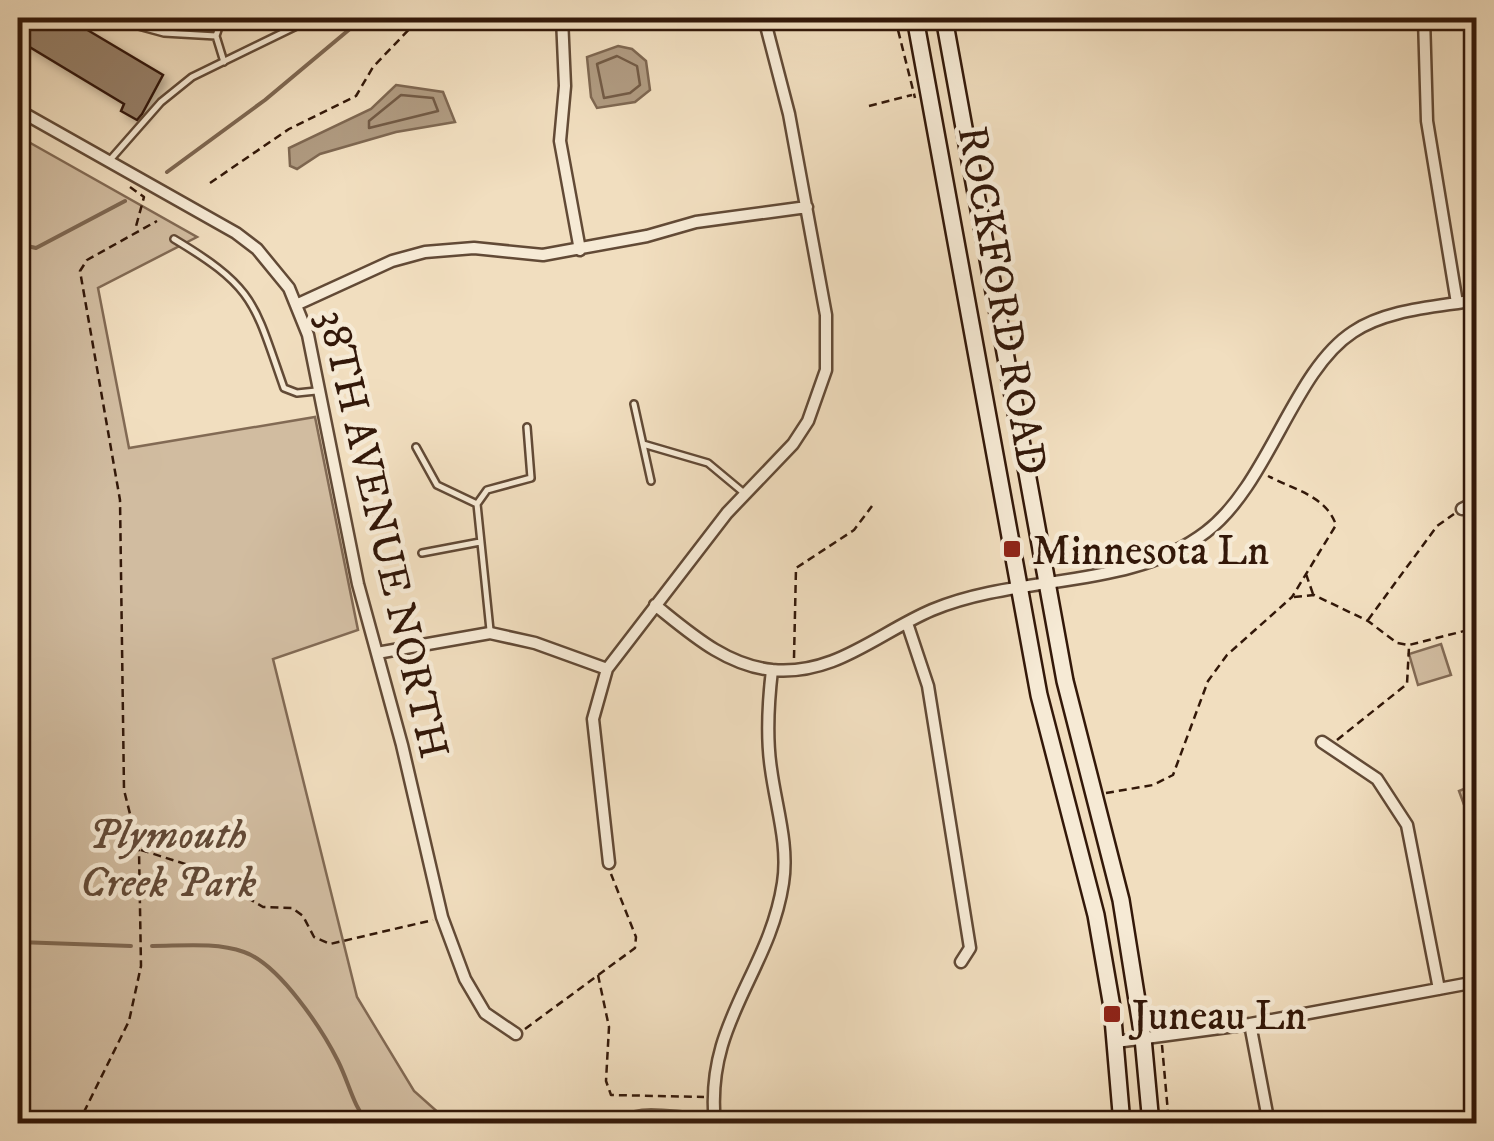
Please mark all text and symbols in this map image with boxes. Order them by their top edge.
street label: ROCKFORD ROAD [945,122,1057,479]
street label: 38TH AVENUE NORTH [305,305,459,764]
place label: Minnesota Ln [1032,526,1269,578]
marker: Minnesota Ln [1001,538,1023,560]
park label: Plymouth Creek Park [80,810,257,910]
place label: Juneau Ln [1128,991,1307,1043]
marker: Juneau Ln [1101,1003,1123,1025]

